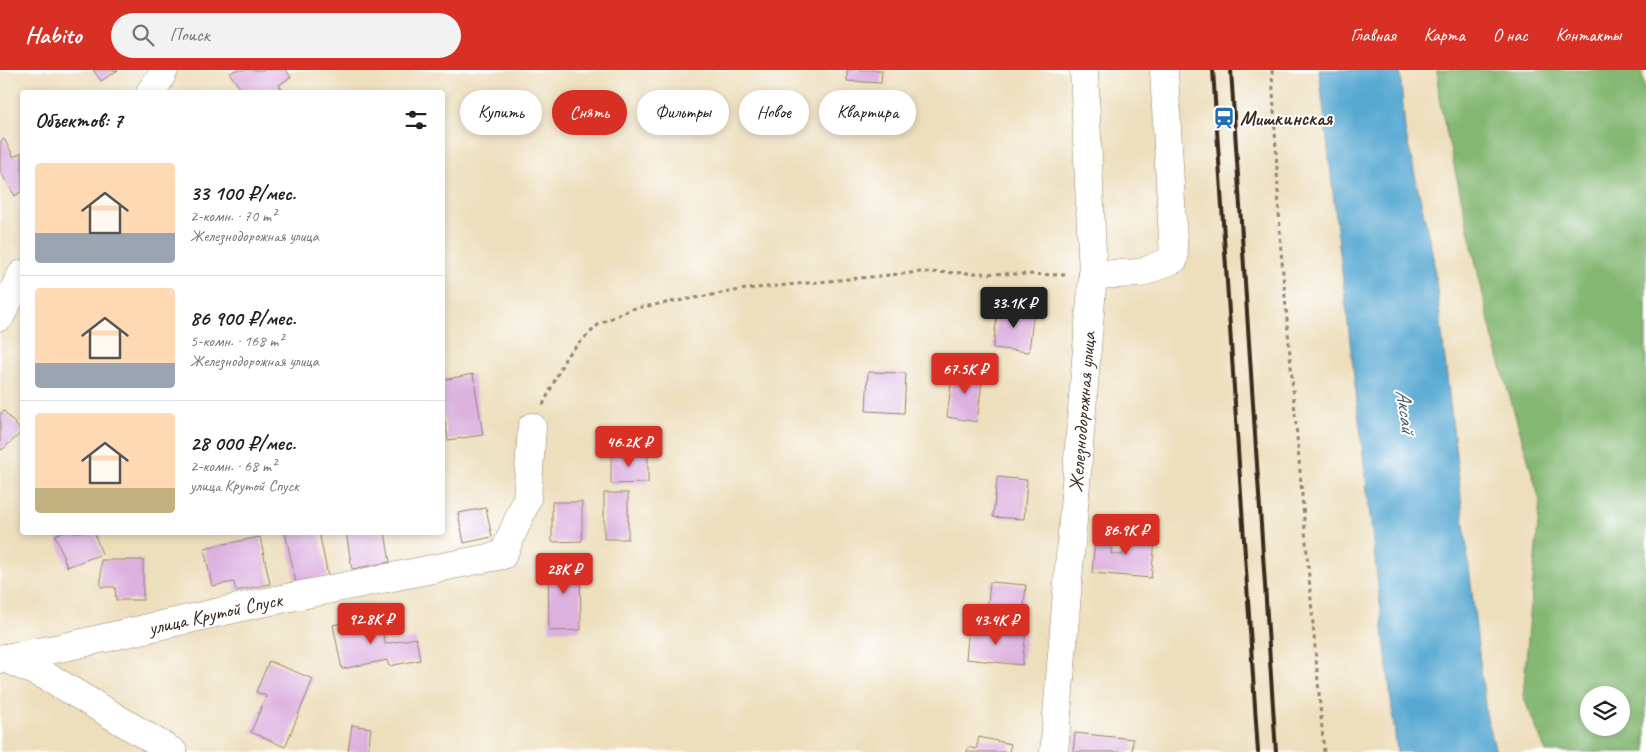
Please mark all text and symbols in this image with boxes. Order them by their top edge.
search box [111,13,461,58]
text: Habito [25,20,81,50]
icon: search [129,21,157,49]
text: Поиск [169,23,210,47]
text: Главная [1351,24,1396,46]
text: Карта [1424,24,1465,46]
text: О нас [1493,24,1528,46]
text: Контакты [1556,24,1621,46]
chip: Купить [460,90,542,135]
chip: Снять [552,90,627,135]
chip: Фильтры [637,90,729,135]
chip: Новое [739,90,809,135]
chip: Квартира [819,90,916,135]
station icon: Мишкинская [1211,105,1237,131]
icon: filters [402,106,430,134]
place label: Мишкинская [1240,106,1334,131]
text: Объектов: 7 [35,107,123,133]
text: 33 100 ₽/мес. [190,180,296,206]
icon: home [75,183,135,243]
text: 2-комн. · 70 m² [190,206,276,226]
text: Железнодорожная улица [190,226,319,246]
pin: 33.1K ₽ [968,286,1060,329]
text: 33.1K ₽ [991,293,1037,313]
text: 86 900 ₽/мес. [190,305,296,331]
icon: home [75,308,135,368]
street label: Железнодорожная улица [1063,330,1101,493]
text: 5-комн. · 168 m² [190,331,283,351]
text: Железнодорожная улица [190,351,319,371]
pin: 67.5K ₽ [919,352,1011,395]
text: 67.5K ₽ [942,359,988,379]
water label: Аксай [1390,388,1422,438]
pin: 46.2K ₽ [583,426,675,468]
text: 28 000 ₽/мес. [190,430,296,456]
text: 46.2K ₽ [606,432,652,452]
icon: home [75,433,135,493]
text: 2-комн. · 68 m² [190,456,276,476]
text: улица Крутой Спуск [190,476,299,496]
pin: 86.9K ₽ [1080,514,1172,556]
text: 86.9K ₽ [1103,520,1149,540]
pin: 28K ₽ [529,552,599,595]
text: 28K ₽ [547,559,581,579]
street label: улица Крутой Спуск [145,587,286,641]
pin: 92.8K ₽ [325,602,417,645]
pin: 43.4K ₽ [950,604,1042,646]
text: 92.8K ₽ [349,609,393,629]
text: 43.4K ₽ [973,610,1019,630]
map controls [1580,686,1630,736]
button: layers [1580,686,1630,736]

